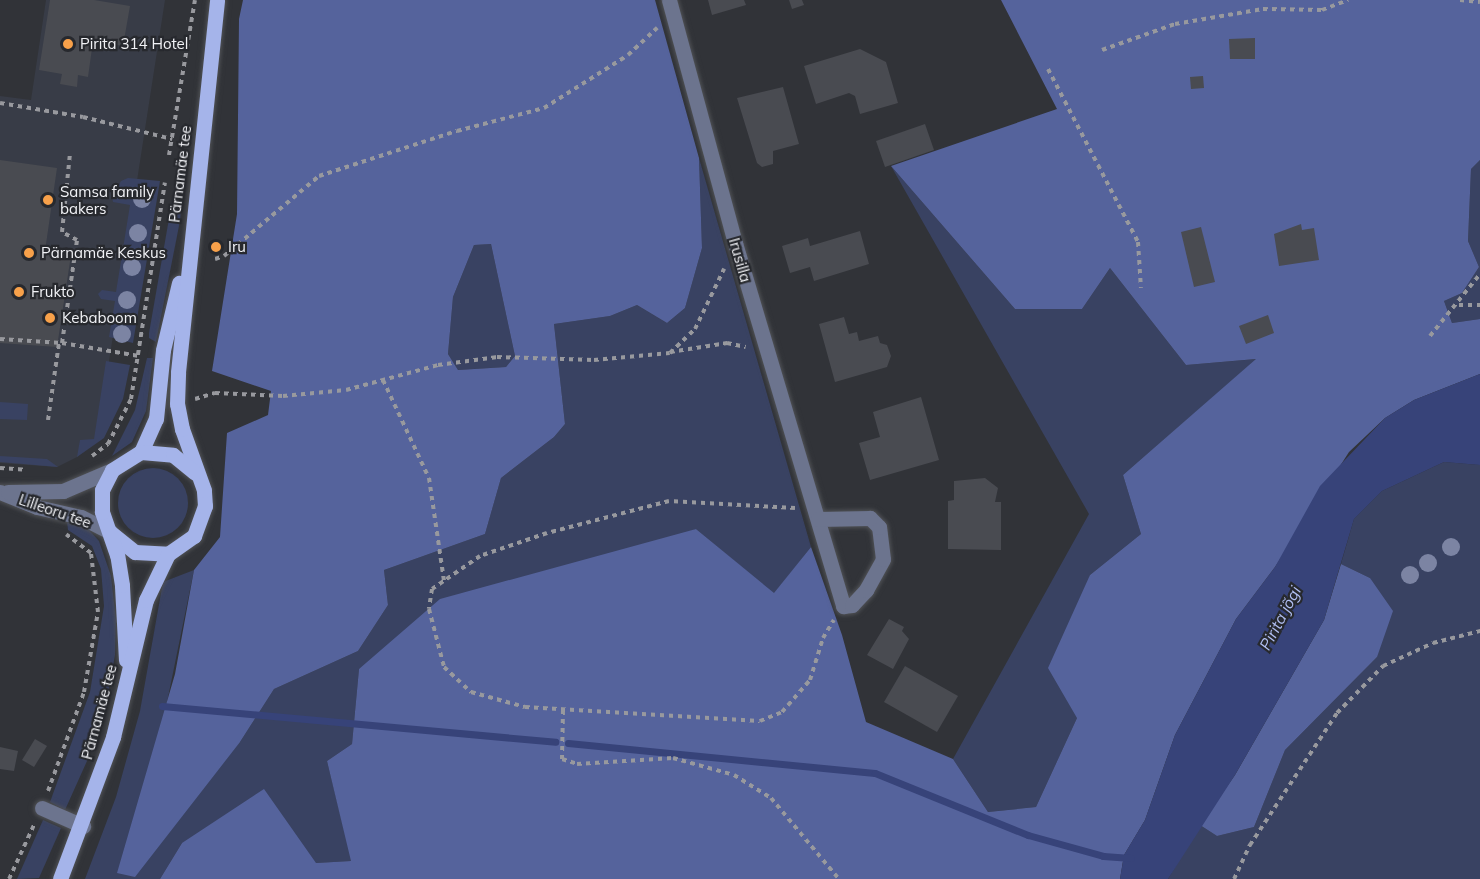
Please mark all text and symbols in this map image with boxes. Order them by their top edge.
place label: Pirita 314 Hotel [80,35,188,53]
marker: Pirita 314 Hotel [61,37,75,51]
street label: Pärnamäe tee [165,124,195,224]
place label: Samsa family bakers [60,182,154,217]
marker: Samsa family bakers [41,193,55,207]
street label: Irusilla [725,236,755,284]
place label: Iru [228,238,246,256]
marker: Iru [209,240,223,254]
place label: Pärnamäe Keskus [41,244,166,262]
marker: Pärnamäe Keskus [22,246,36,260]
place label: Frukto [31,283,75,301]
marker: Frukto [12,285,26,299]
place label: Kebaboom [62,309,137,327]
marker: Kebaboom [43,311,57,325]
street label: Lilleoru tee [17,490,93,532]
water label: Pirita jõgi [1255,583,1305,653]
street label: Pärnamäe tee [78,662,120,762]

